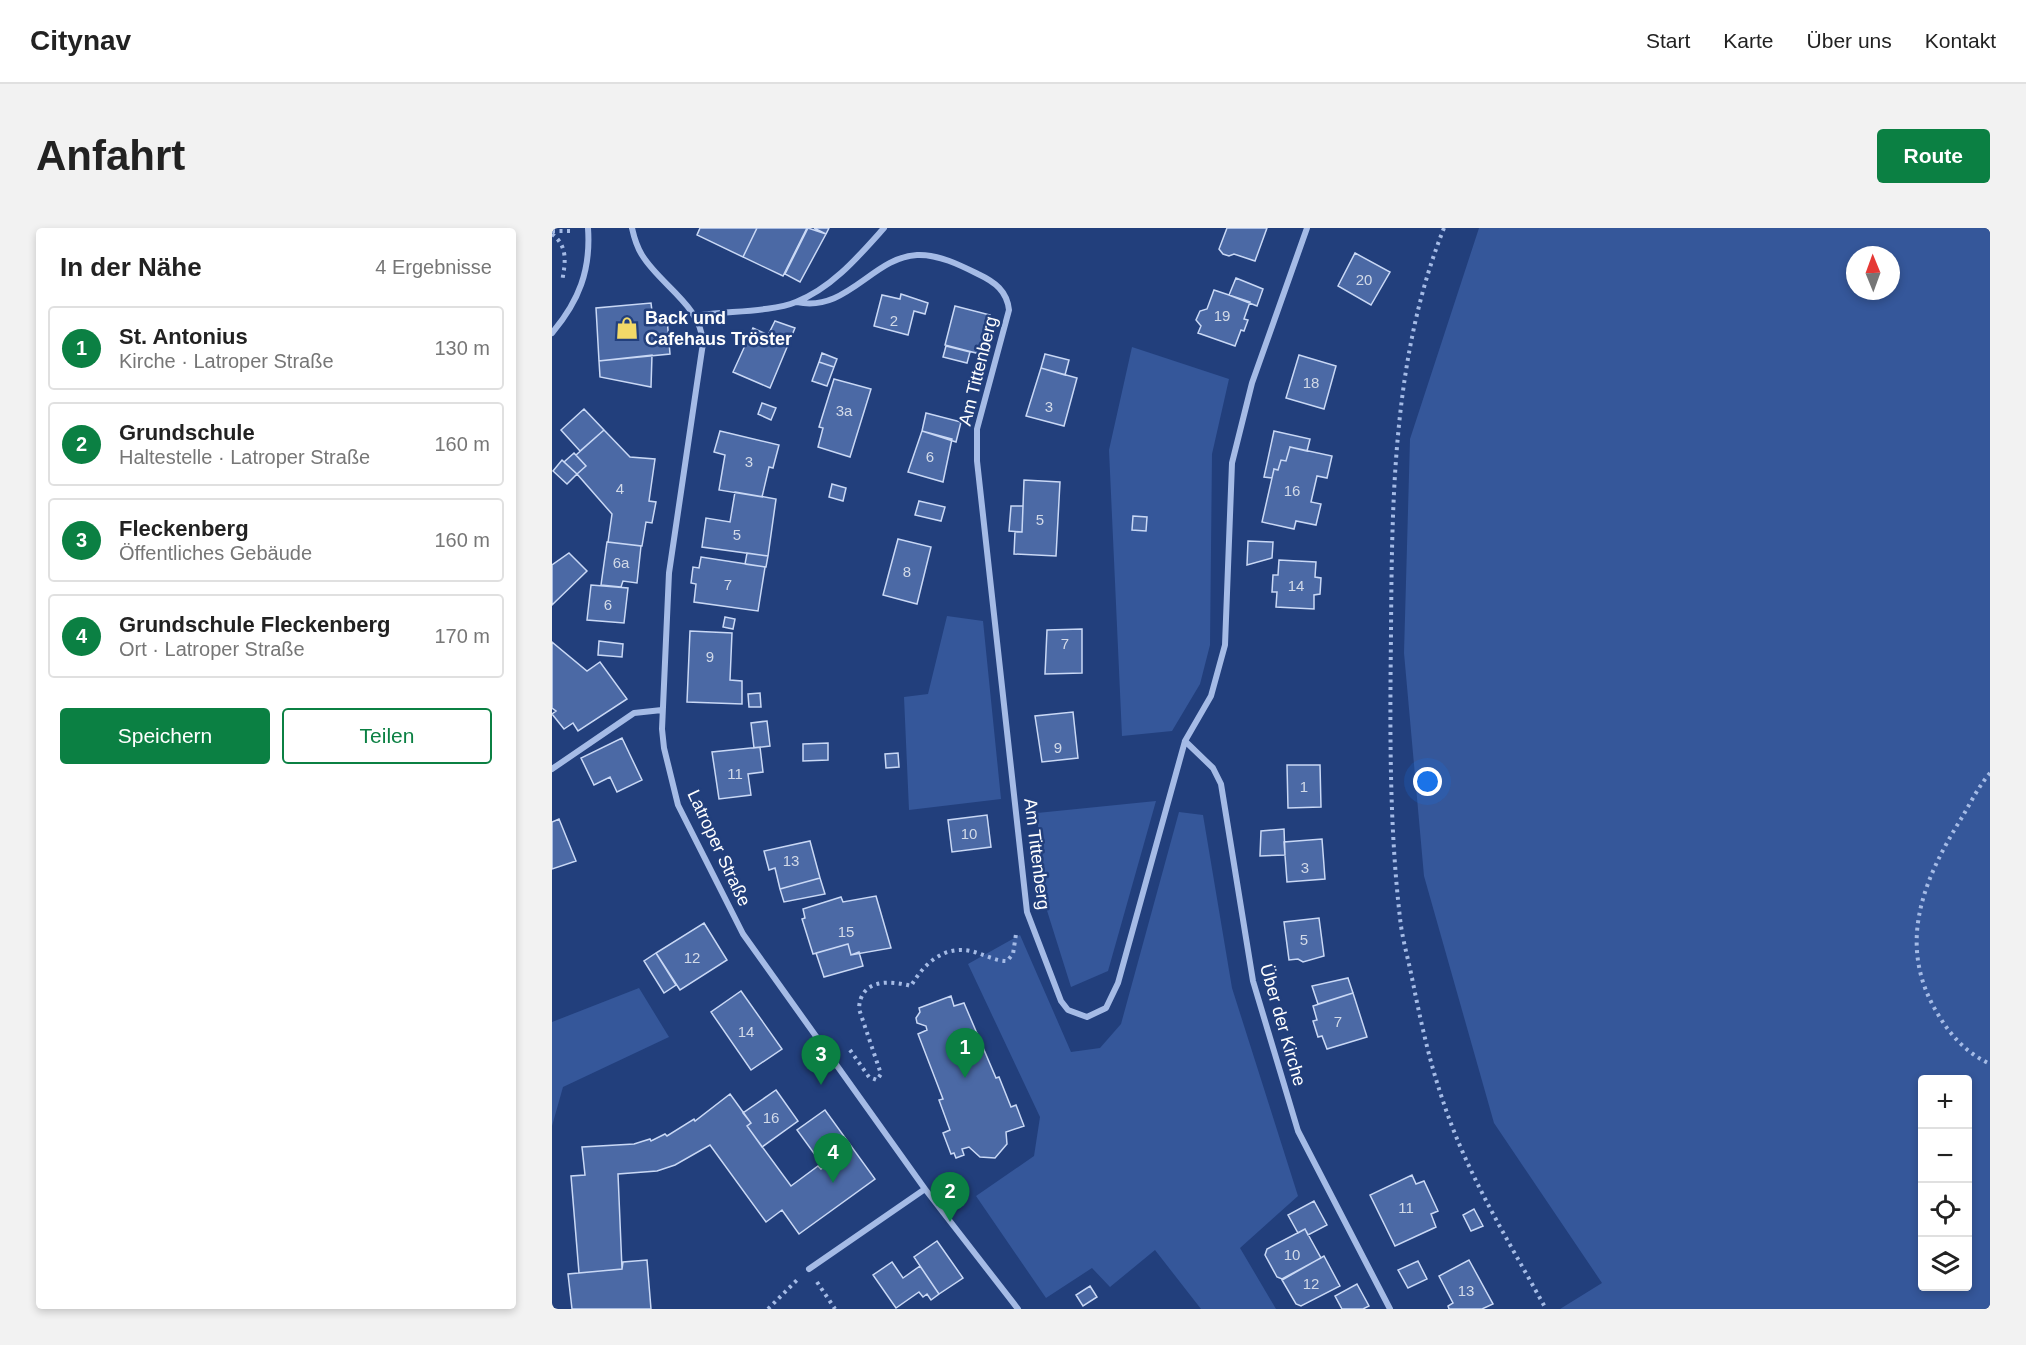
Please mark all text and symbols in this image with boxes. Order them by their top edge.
text: Citynav [30,25,131,56]
text: Start [1646,29,1690,52]
text: Karte [1723,29,1774,52]
text: Über uns [1807,29,1892,52]
text: Kontakt [1925,29,1996,52]
button: Route [1877,129,1990,183]
text: Anfahrt [36,132,185,179]
north arrow [1846,246,1900,300]
text: In der Nähe [60,252,202,282]
text: 4 Ergebnisse [375,256,492,278]
house number: 20 [1356,271,1372,288]
house number: 19 [1214,307,1230,324]
place label: Back und Cafehaus Tröster [645,308,792,349]
house number: 2 [890,312,898,329]
street label: Am Tittenberg [955,314,1001,428]
shop icon: Back und Cafehaus Tröster [614,315,640,341]
text: St. Antonius [119,324,248,349]
text: 1 [76,337,87,359]
text: 130 m [434,337,490,359]
text: Kirche · Latroper Straße [119,350,334,372]
house number: 18 [1303,374,1319,391]
house number: 3 [1045,398,1053,415]
house number: 3a [836,402,853,419]
text: Grundschule [119,420,255,445]
text: 2 [76,433,87,455]
text: 160 m [434,433,490,455]
text: Haltestelle · Latroper Straße [119,446,370,468]
house number: 6 [926,448,934,465]
house number: 3 [745,453,753,470]
house number: 4 [616,480,624,497]
house number: 16 [1284,482,1300,499]
house number: 5 [1036,511,1044,528]
text: Fleckenberg [119,516,249,541]
house number: 5 [733,526,741,543]
text: 3 [76,529,87,551]
text: 160 m [434,529,490,551]
text: Öffentliches Gebäude [119,542,312,564]
house number: 6a [613,554,630,571]
house number: 8 [903,563,911,580]
house number: 7 [724,576,732,593]
house number: 14 [1288,577,1304,594]
house number: 6 [604,596,612,613]
text: Grundschule Fleckenberg [119,612,390,637]
text: 4 [76,625,87,647]
text: 170 m [434,625,490,647]
house number: 7 [1061,635,1069,652]
text: Ort · Latroper Straße [119,638,305,660]
house number: 9 [706,648,714,665]
button: Speichern [60,708,270,764]
button: Teilen [282,708,492,764]
house number: 9 [1054,739,1062,756]
house number: 11 [727,765,743,782]
your location [1413,767,1442,796]
house number: 1 [1300,778,1308,795]
street label: Latroper Straße [683,787,755,909]
street label: Am Tittenberg [1020,797,1054,911]
house number: 10 [961,825,977,842]
house number: 13 [783,852,799,869]
house number: 3 [1301,859,1309,876]
house number: 15 [838,923,854,940]
house number: 5 [1300,931,1308,948]
house number: 12 [684,949,700,966]
street label: Über der Kirche [1256,962,1310,1088]
house number: 7 [1334,1013,1342,1030]
house number: 14 [738,1023,754,1040]
pin: 1 [946,1028,984,1078]
pin: 3 [802,1036,840,1085]
map controls [1918,1075,1972,1291]
button: + [1918,1075,1972,1129]
house number: 16 [763,1109,779,1126]
button: − [1918,1129,1972,1183]
pin: 4 [814,1134,852,1183]
pin: 2 [930,1172,970,1222]
button: locate [1918,1183,1972,1237]
house number: 11 [1398,1199,1414,1216]
button: layers [1918,1237,1972,1291]
house number: 10 [1284,1246,1300,1263]
house number: 12 [1303,1275,1319,1292]
house number: 13 [1458,1282,1474,1299]

